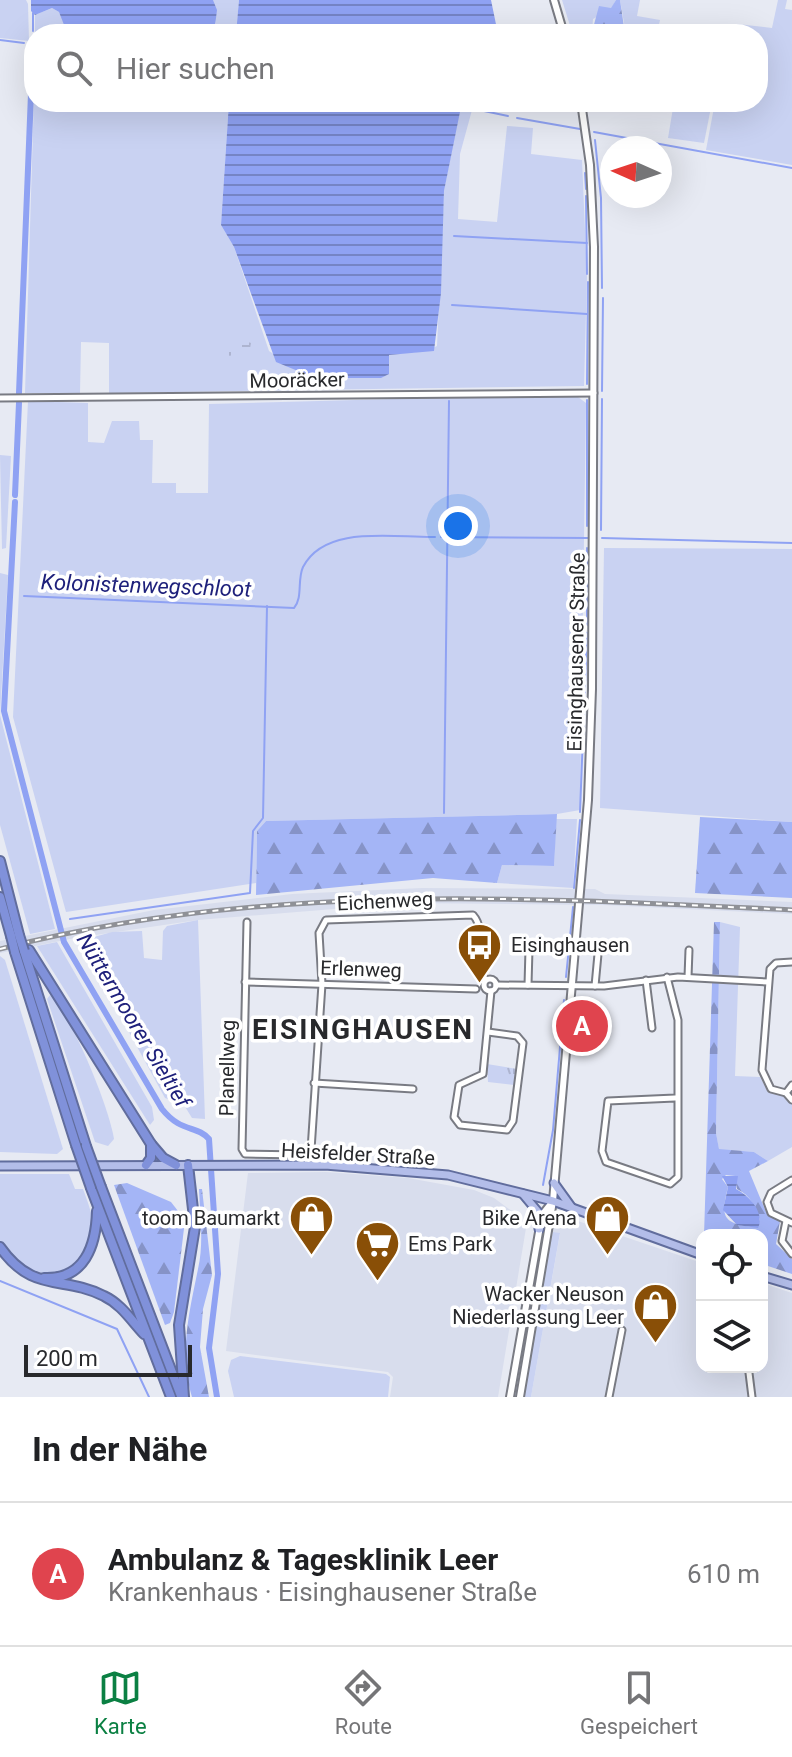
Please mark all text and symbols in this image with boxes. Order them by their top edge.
search box [24,24,768,112]
icon: search [52,46,96,90]
text: Hier suchen [116,51,275,86]
north arrow [600,136,672,208]
street label: Mooräcker [249,367,345,393]
your location [438,506,478,546]
street label: Eisinghausener Straße [562,552,590,752]
water label: Kolonistenwegschloot [40,569,253,602]
street label: Eichenweg [336,886,434,916]
bus stop icon: Eisinghausen [456,921,504,984]
water label: Nüttermoorer Sieltief [72,929,197,1114]
place label: Eisinghausen [511,933,630,957]
street label: Erlenweg [320,956,402,982]
pin: A [556,996,608,1056]
district label: EISINGHAUSEN [252,1013,474,1046]
street label: Planellweg [214,1019,240,1117]
street label: Heisfelder Straße [280,1138,436,1170]
shop icon: toom Baumarkt [287,1194,335,1257]
shop icon: Bike Arena [584,1194,632,1257]
place label: toom Baumarkt [142,1206,280,1230]
place label: Bike Arena [482,1206,577,1230]
supermarket icon: Ems Park [353,1220,401,1283]
map controls [696,1229,768,1373]
button: locate [696,1229,768,1301]
place label: Ems Park [408,1232,493,1256]
place label: Wacker Neuson Niederlassung Leer [452,1282,624,1329]
shop icon: Wacker Neuson Niederlassung Leer [631,1282,679,1345]
button: layers [696,1301,768,1373]
scale bar [24,1341,192,1377]
text: 200 m [36,1346,98,1371]
text: In der Nähe [32,1429,207,1469]
text: Ambulanz & Tagesklinik Leer [108,1542,498,1577]
text: A [49,1559,67,1589]
text: 610 m [687,1559,760,1589]
text: Krankenhaus · Eisinghausener Straße [108,1577,537,1607]
tab: Karte [94,1666,147,1739]
tab: Route [335,1666,392,1739]
tab: Gespeichert [580,1666,698,1739]

